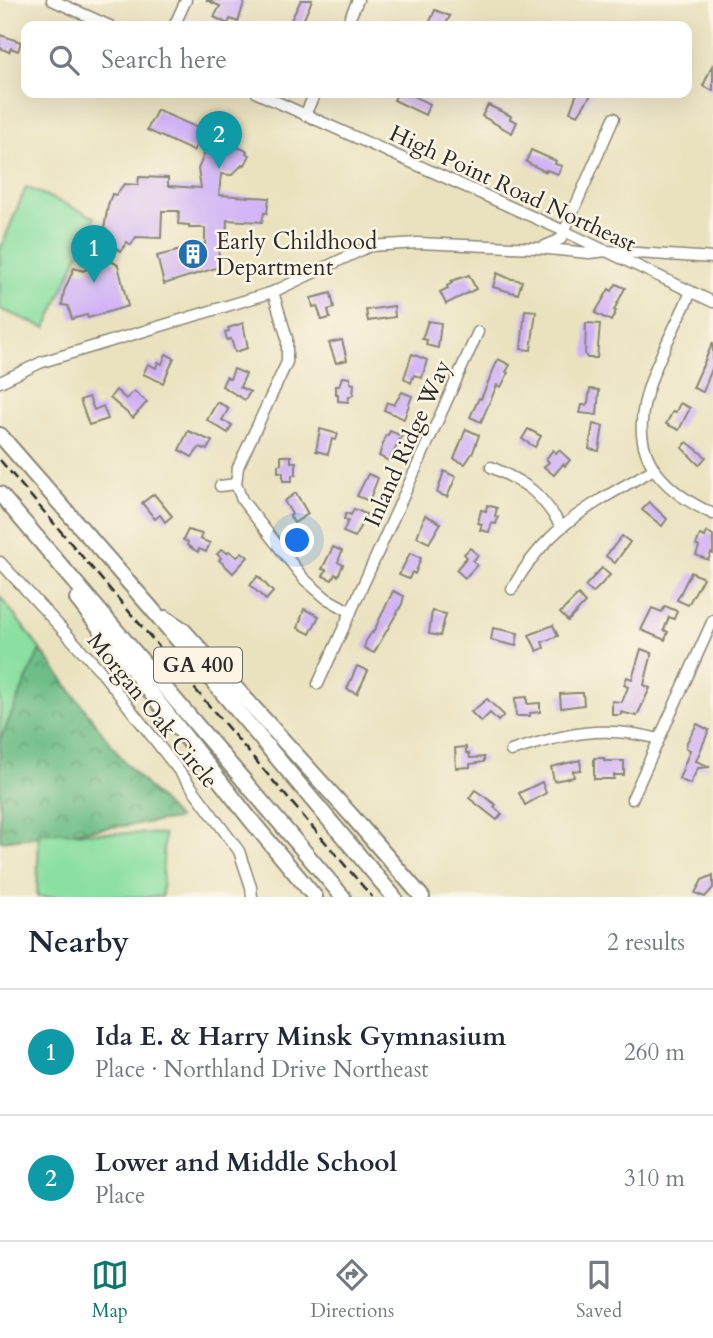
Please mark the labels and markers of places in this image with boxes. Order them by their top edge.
pin: 2 [196,111,242,169]
pin: 1 [71,225,117,283]
place label: Early Childhood Department [216,226,378,283]
building icon: Early Childhood Department [176,237,210,271]

